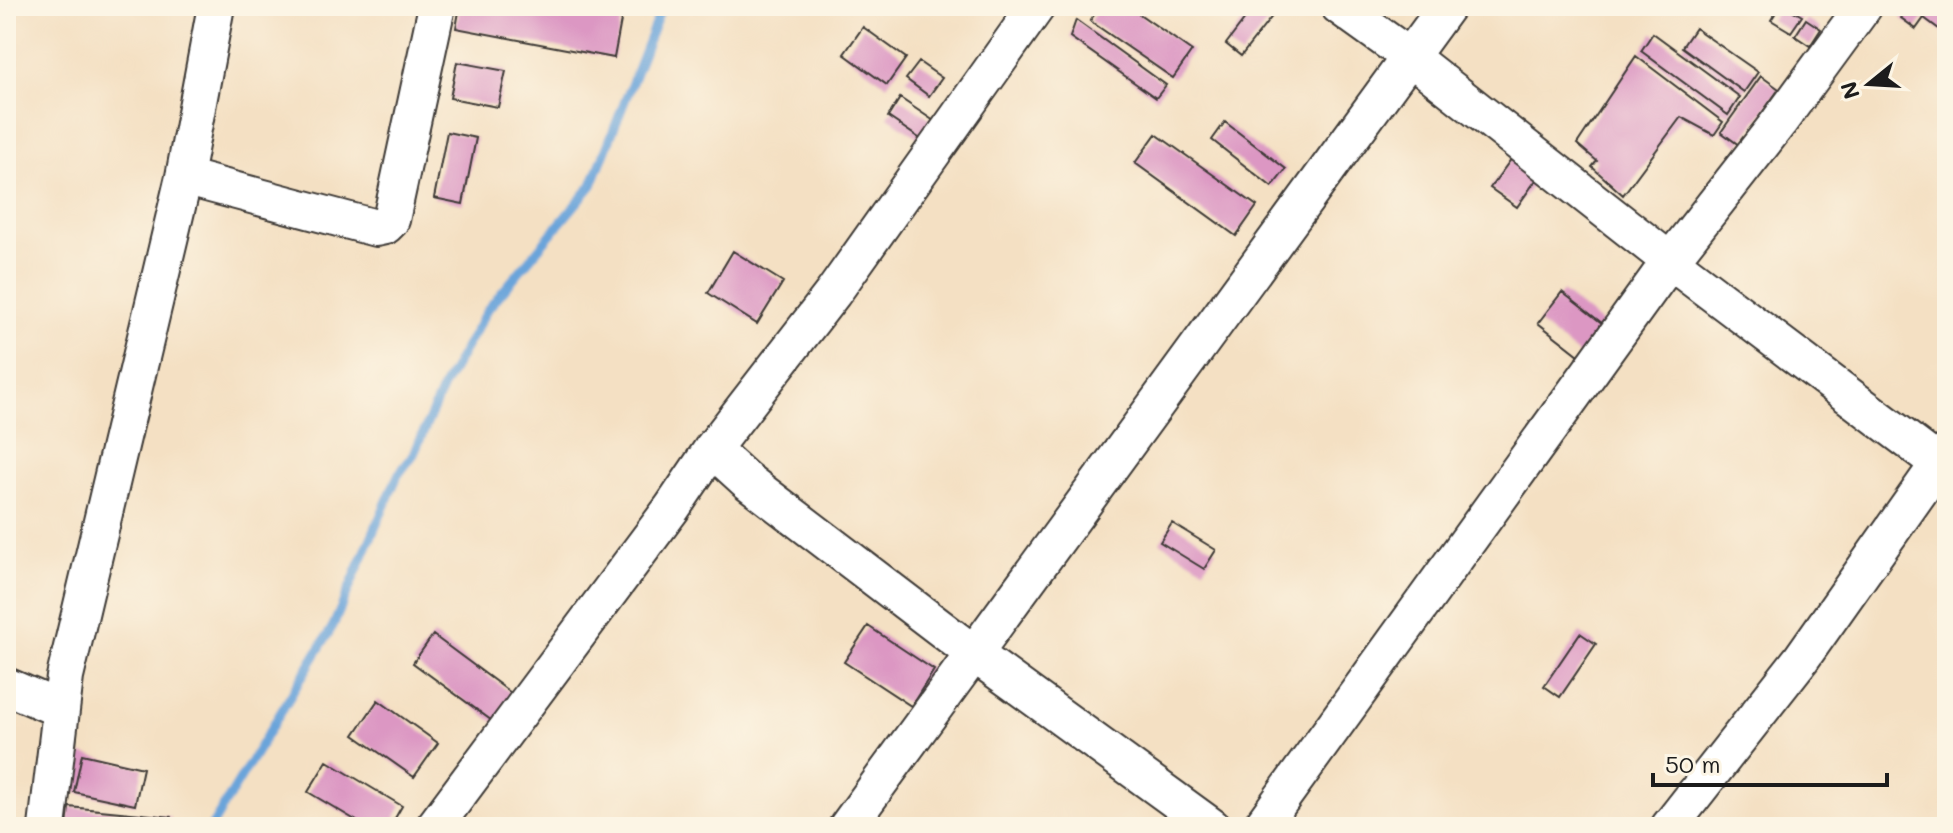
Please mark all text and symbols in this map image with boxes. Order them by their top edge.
north arrow [1829,44,1909,124]
text: N [1833,78,1866,103]
scale bar [1653,737,1887,787]
text: 50 m [1665,748,1721,779]

